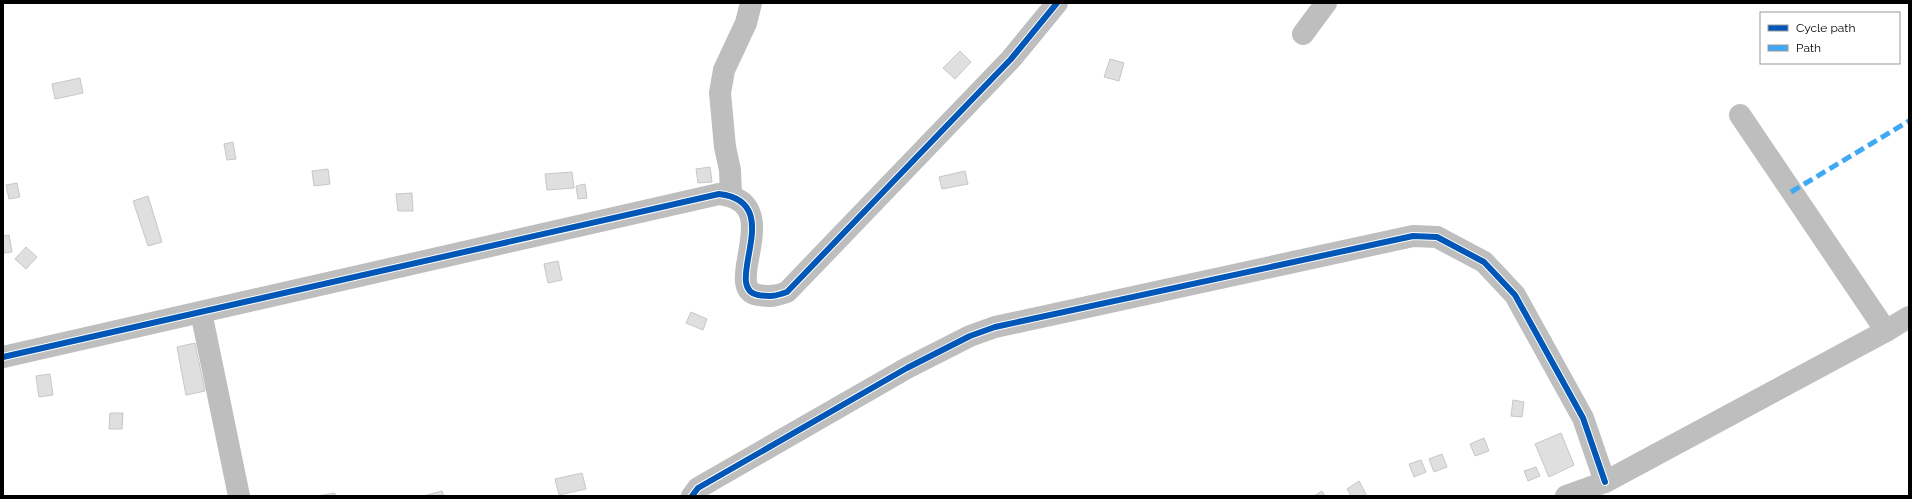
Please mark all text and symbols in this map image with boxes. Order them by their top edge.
legend [1760,12,1900,64]
text: Cycle path [1796,21,1855,35]
text: Path [1796,41,1821,55]

